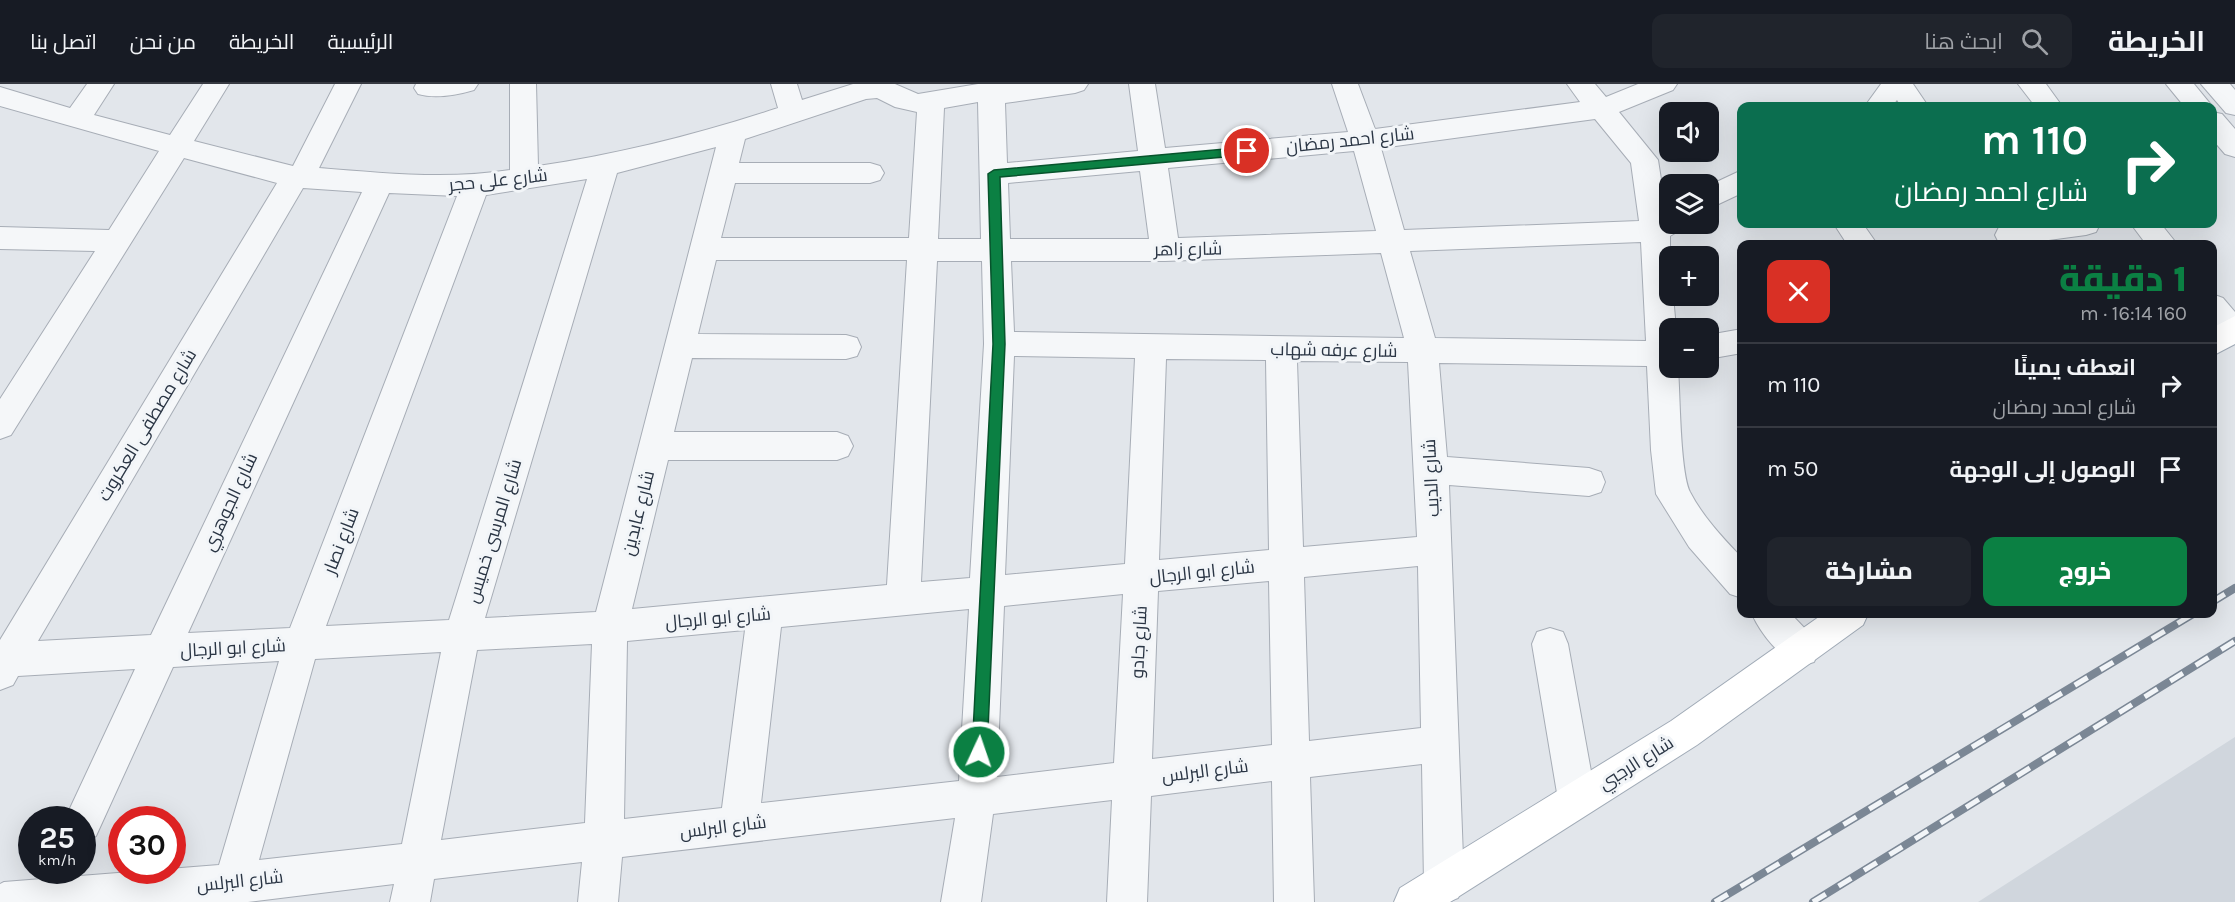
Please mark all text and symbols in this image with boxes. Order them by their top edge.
search box [1652,14,2072,68]
icon: search [2018,25,2051,58]
text: الخريطة [2108,25,2205,58]
text: ابحث هنا [1924,29,2003,55]
text: اتصل بنا [30,30,97,54]
text: من نحن [130,30,196,54]
text: الخريطة [229,30,294,54]
text: الرئيسية [327,30,393,54]
map controls [1659,102,1719,378]
button: sound [1659,102,1719,162]
text: 110 m [1981,115,2088,165]
street label: شارع احمد رمضان [1285,122,1415,159]
pin [1221,125,1272,176]
icon: right [2109,126,2187,204]
icon: arrive [1230,134,1263,167]
street label: شارع على حجر [446,164,549,197]
button: layers [1659,174,1719,234]
text: شارع احمد رمضان [1895,176,2088,208]
street label: شارع زاهر [1153,237,1222,262]
button: + [1659,246,1719,306]
text: 1 دقيقة [2059,258,2187,300]
button: close [1767,260,1830,323]
text: 160 m · 16:14 [2080,302,2187,325]
button: − [1659,318,1719,378]
street label: شارع عرفه شهاب [1270,338,1398,363]
street label: شارع مصطفى العكروت [93,345,202,506]
text: انعطف يمينًا [2013,355,2136,381]
icon: right [2154,369,2187,402]
text: 110 m [1767,372,1820,398]
text: شارع احمد رمضان [1993,396,2136,419]
street label: شارع الديب [1418,438,1445,518]
street label: شارع الجوهري [198,449,265,556]
icon: arrive [2154,453,2187,486]
street label: شارع المرسى خميس [462,456,527,606]
text: 50 m [1767,456,1818,482]
text: الوصول إلى الوجهة [1950,457,2136,483]
street label: شارع عابدين [617,468,660,558]
street label: شارع نصار [318,505,365,579]
button: مشاركة [1767,537,1971,606]
button: خروج [1983,537,2187,606]
street label: شارع ابو الرجال [1148,556,1256,589]
street label: شارع ابو الرجال [664,602,772,635]
street label: شارع جادو [1126,605,1153,679]
street label: شارع ابو الرجال [180,634,287,663]
position arrow [947,720,1011,784]
street label: شارع الرجبي [1594,731,1679,797]
street label: شارع البرلس [1160,755,1250,788]
speed limit sign: 30 [108,806,186,884]
street label: شارع البرلس [678,811,768,844]
text: 25 [39,820,75,856]
text: km/h [38,851,76,869]
street label: شارع البرلس [196,866,285,897]

